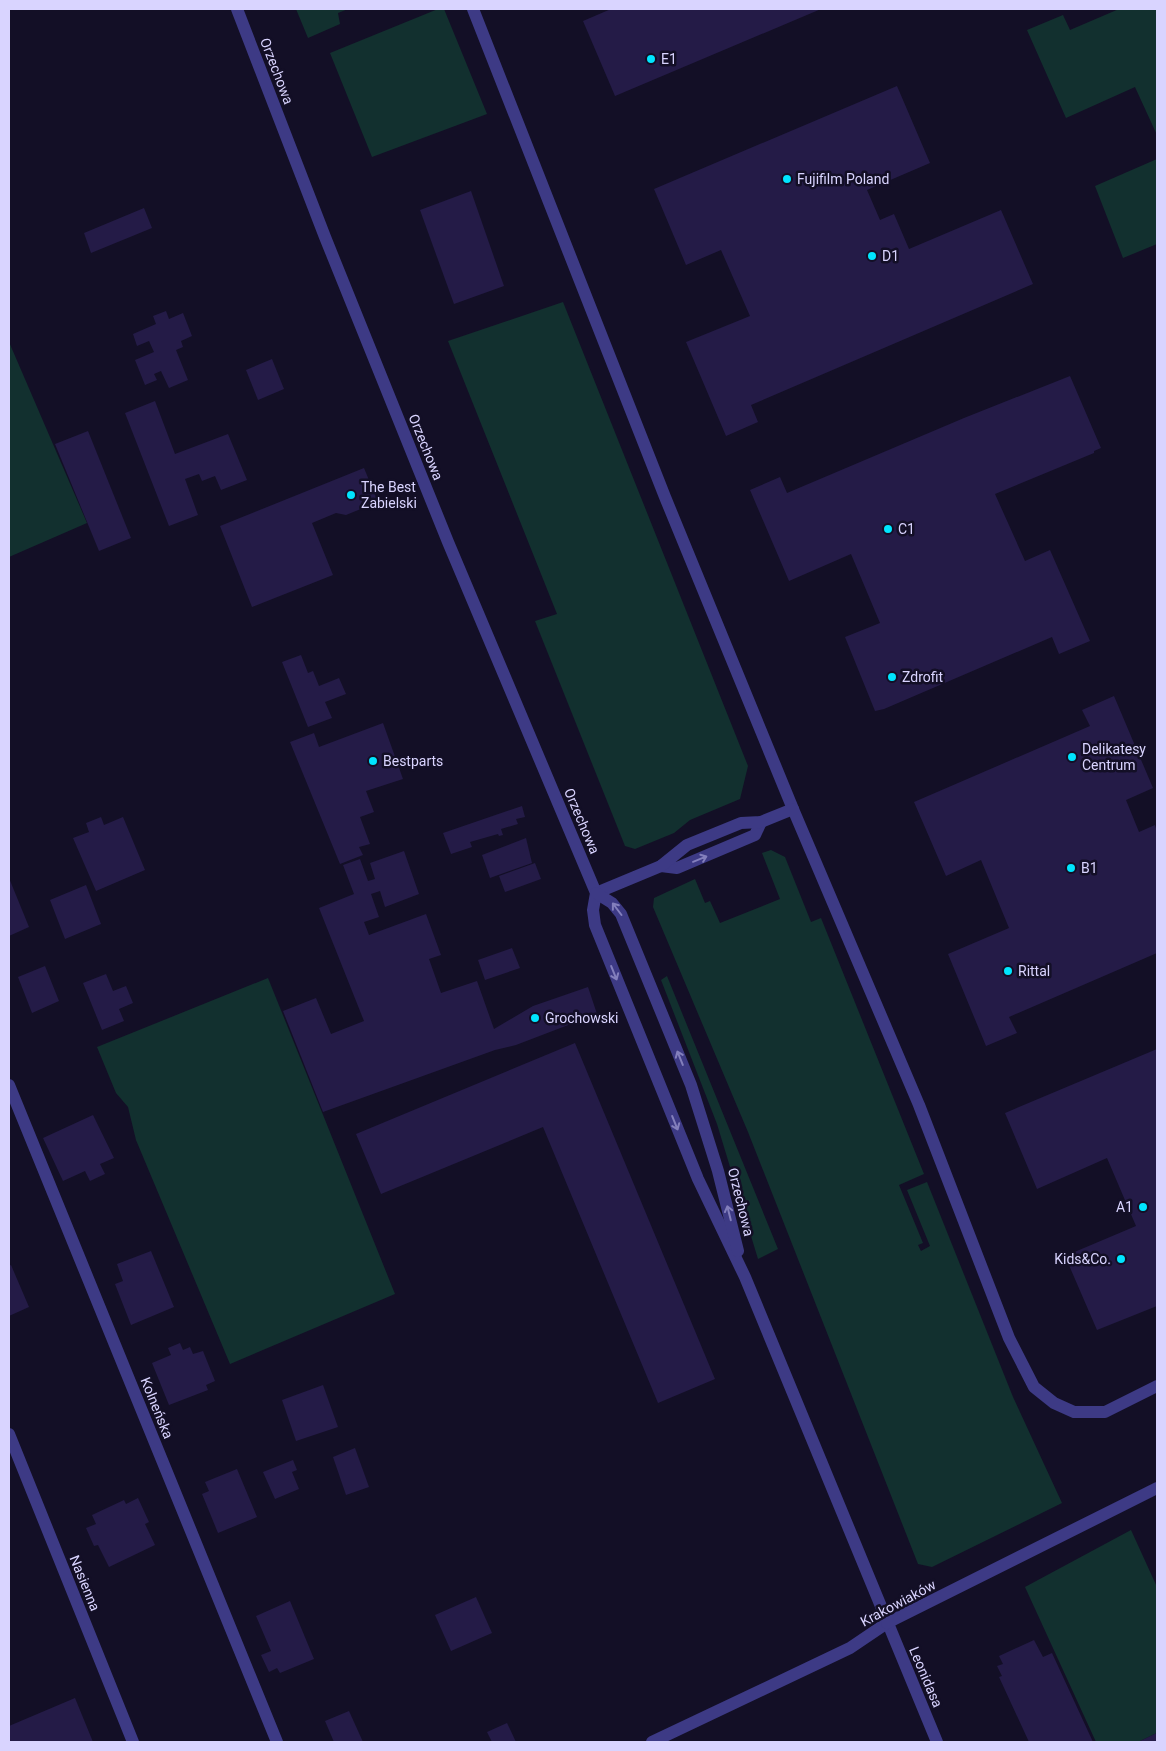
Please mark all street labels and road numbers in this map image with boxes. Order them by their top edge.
street label: Orzechowa [257,36,297,106]
street label: Orzechowa [406,412,446,482]
street label: Orzechowa [561,786,603,856]
street label: Orzechowa [725,1166,757,1238]
street label: Kolneńska [137,1375,177,1441]
street label: Nasienna [67,1553,103,1613]
street label: Krakowiaków [858,1576,939,1630]
street label: Leonidasa [906,1644,946,1710]

